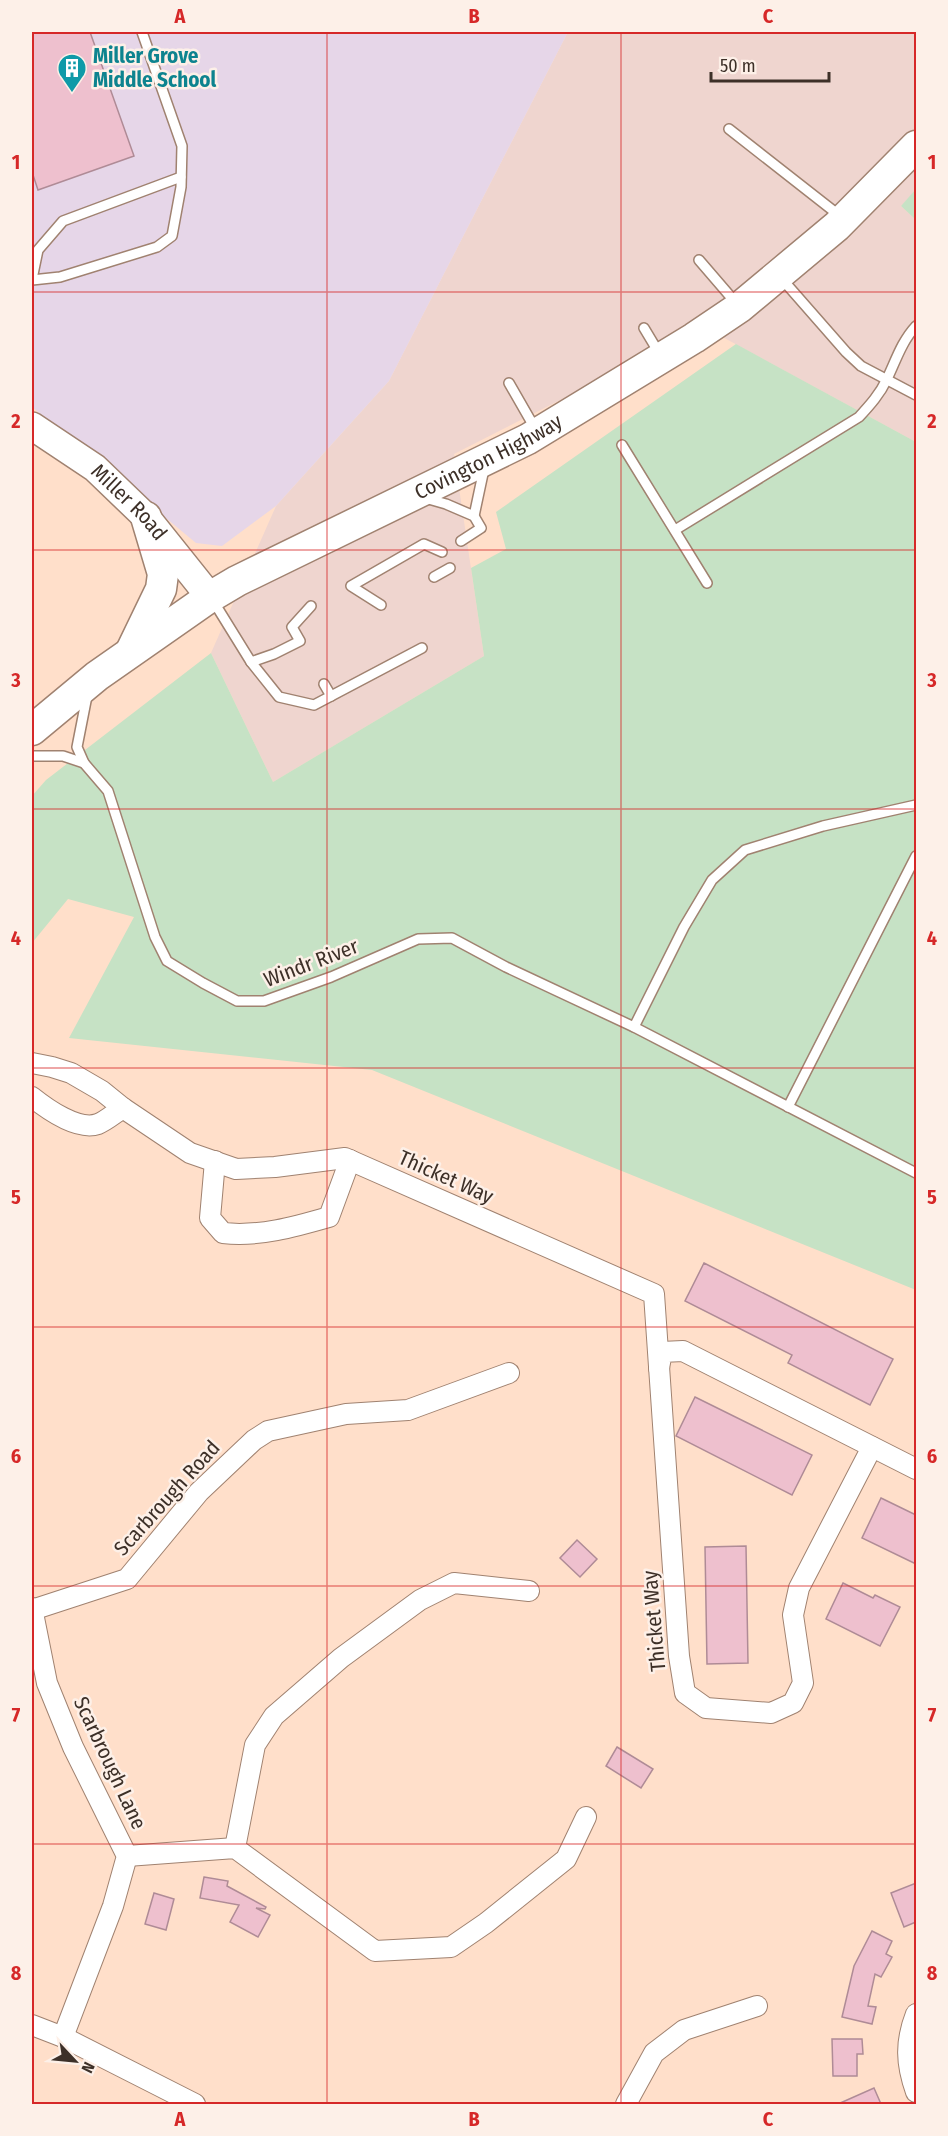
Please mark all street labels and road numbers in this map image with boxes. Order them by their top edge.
street label: Covington Highway [410,408,567,505]
street label: Miller Road [86,458,173,546]
street label: Windr River [260,933,363,993]
street label: Thicket Way [394,1145,498,1210]
street label: Scarbrough Road [108,1435,226,1561]
street label: Thicket Way [637,1569,671,1673]
street label: Scarbrough Lane [68,1692,152,1834]

